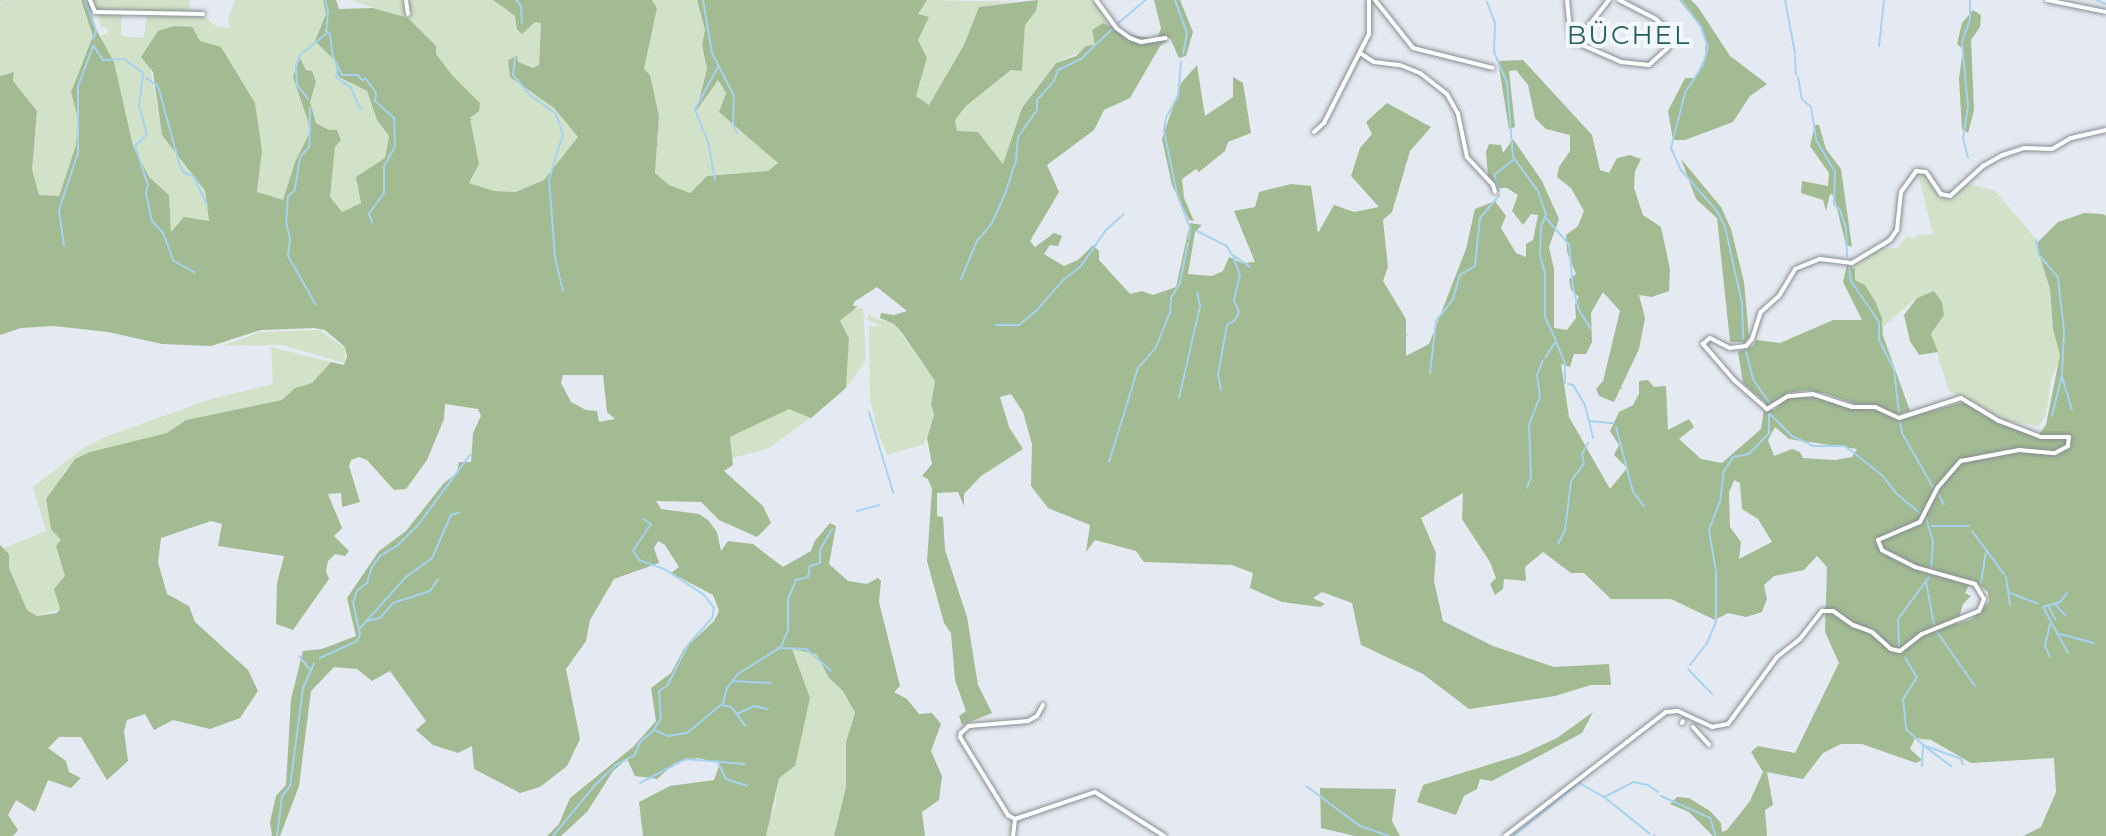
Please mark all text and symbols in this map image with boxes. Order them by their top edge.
district label: BÜCHEL [1567,20,1691,52]

